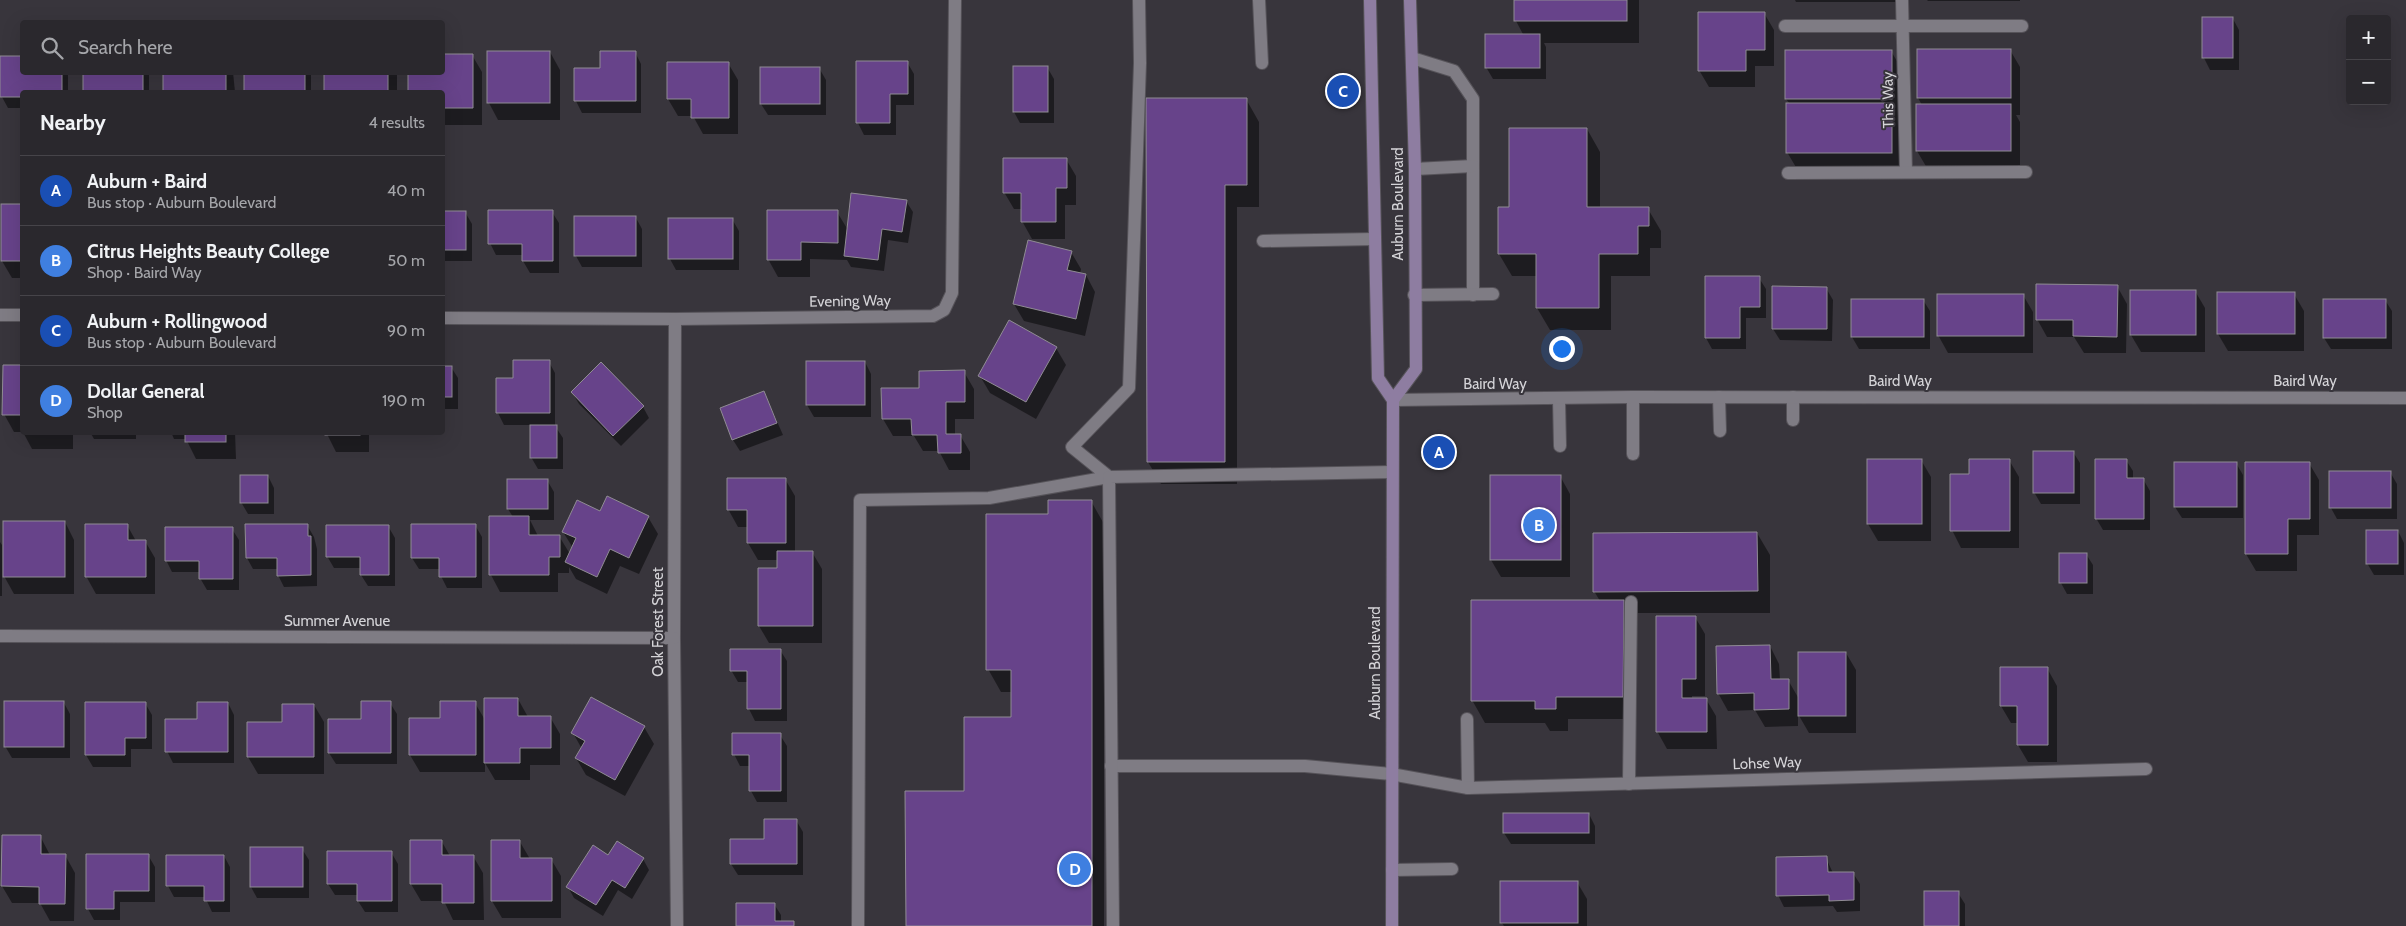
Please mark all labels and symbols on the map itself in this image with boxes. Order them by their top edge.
street label: This Way [1878,71,1897,129]
pin: C [1327,72,1359,110]
street label: Auburn Boulevard [1389,147,1407,261]
street label: Evening Way [809,291,892,311]
your location [1549,336,1575,362]
street label: Baird Way [1868,372,1932,390]
street label: Baird Way [2273,372,2337,390]
street label: Baird Way [1463,375,1527,393]
pin: A [1423,433,1455,471]
pin: B [1523,506,1555,544]
street label: Oak Forest Street [649,567,667,677]
street label: Auburn Boulevard [1366,606,1384,720]
street label: Summer Avenue [284,612,390,630]
street label: Lohse Way [1732,753,1802,773]
pin: D [1059,850,1091,888]

